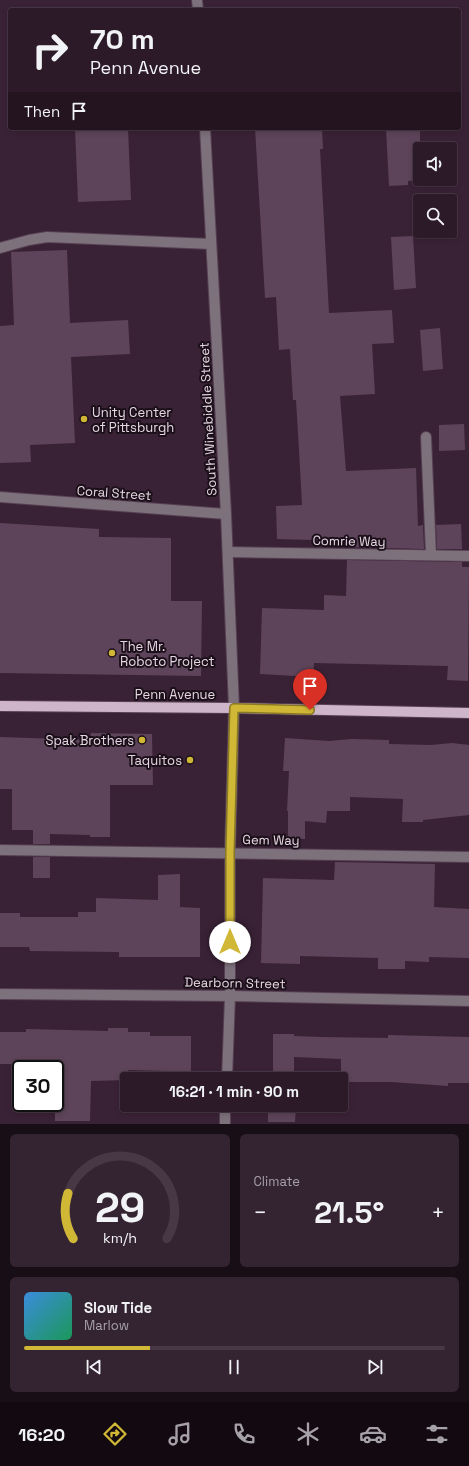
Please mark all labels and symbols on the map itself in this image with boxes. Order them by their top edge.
street label: South Winebiddle Street [195,342,221,496]
place label: Unity Center of Pittsburgh [92,404,174,436]
marker: Unity Center of Pittsburgh [79,414,89,424]
street label: Coral Street [76,482,152,504]
street label: Comrie Way [312,532,386,550]
place label: The Mr. Roboto Project [120,638,214,670]
marker: The Mr. Roboto Project [107,648,117,658]
pin [293,669,327,710]
street label: Penn Avenue [135,686,215,703]
place label: Spak Brothers [46,732,134,749]
marker: Spak Brothers [137,735,147,745]
place label: Taquitos [128,752,182,769]
marker: Taquitos [185,755,195,765]
street label: Gem Way [242,831,300,849]
position arrow [209,921,251,963]
street label: Dearborn Street [184,974,286,992]
speed limit sign: 30 [12,1060,64,1112]

